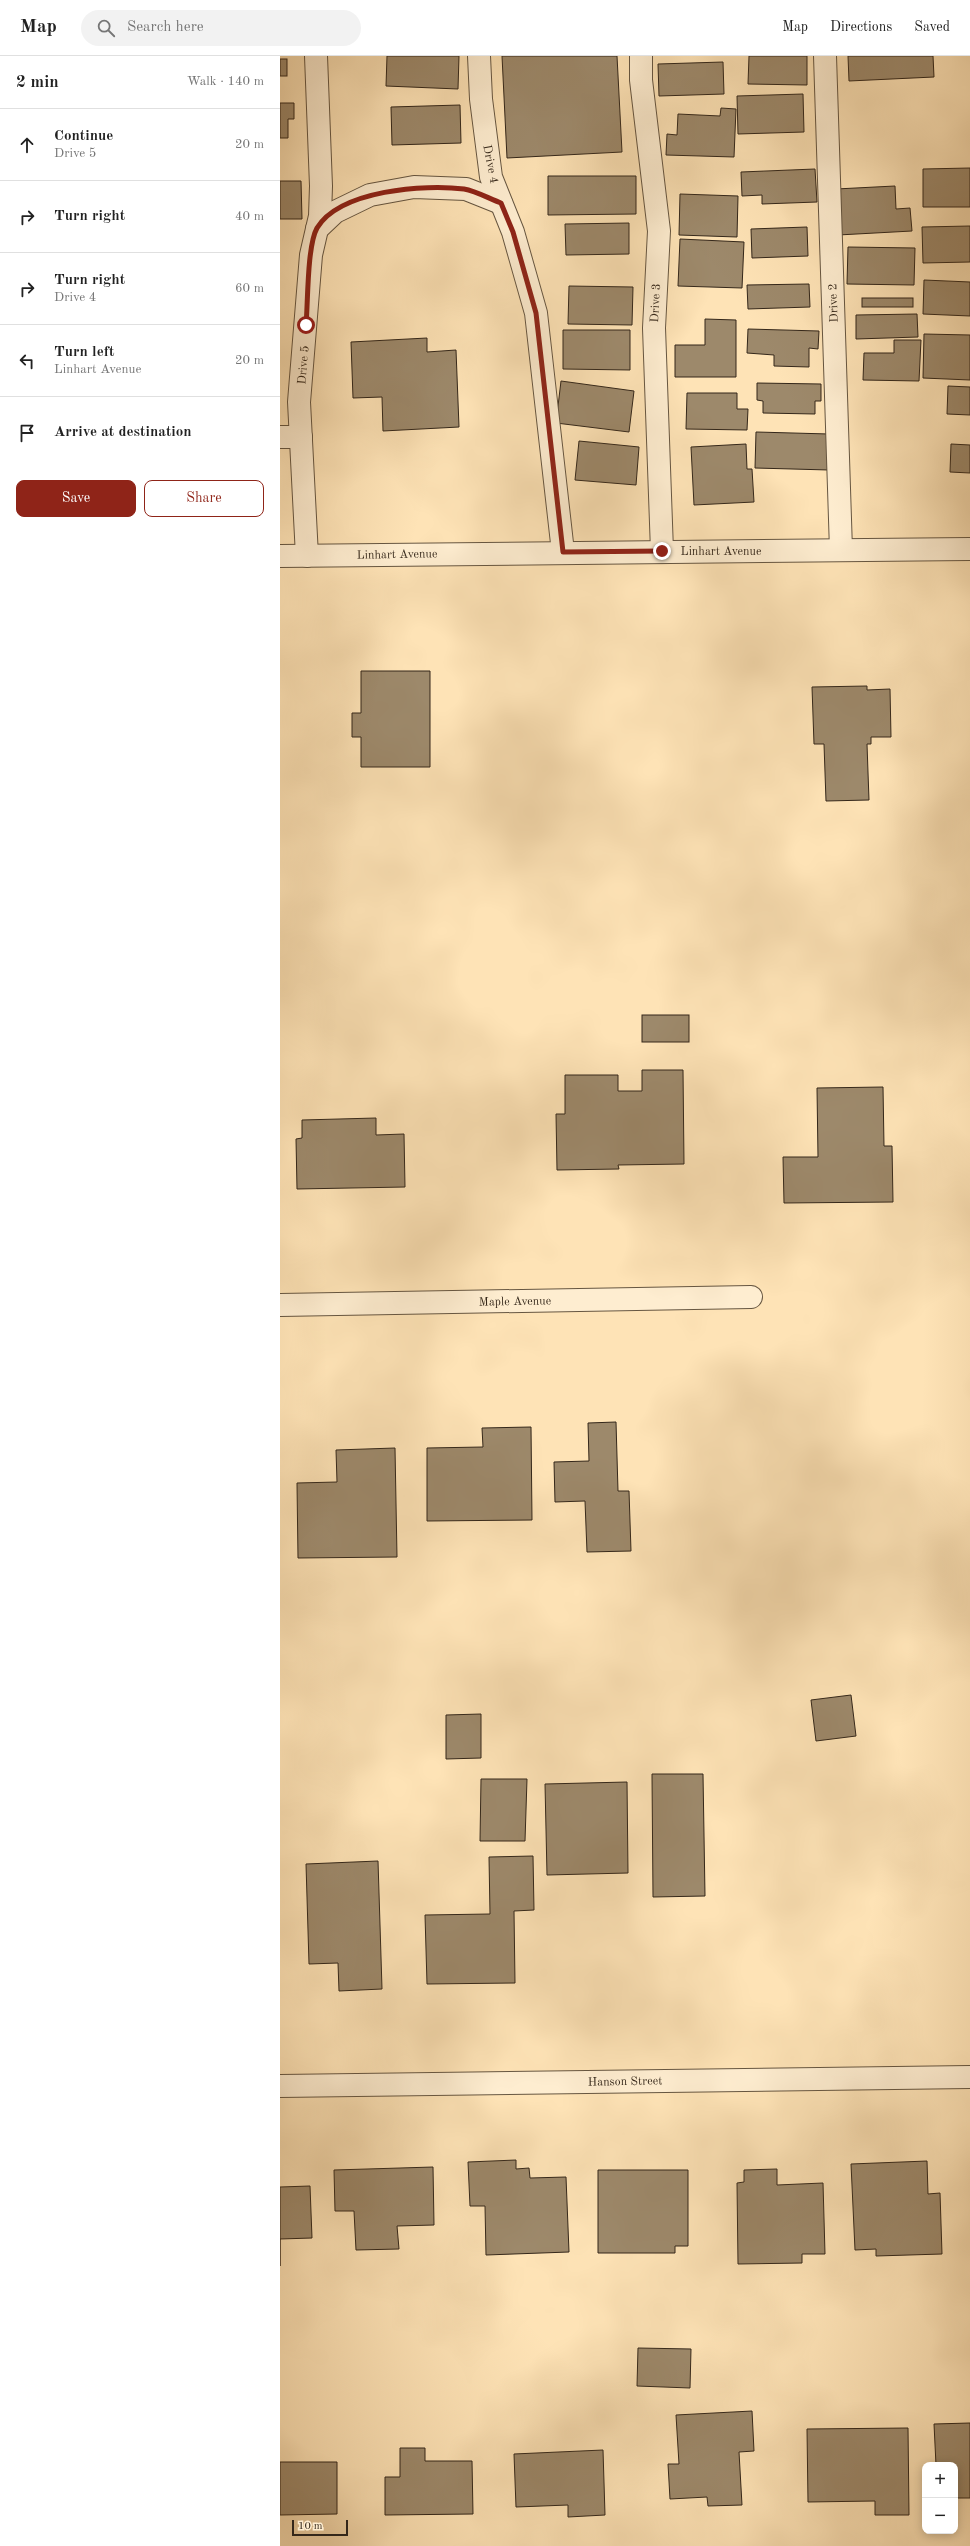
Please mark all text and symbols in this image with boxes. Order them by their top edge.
search box [81,10,361,46]
icon: search [95,17,117,39]
text: Map [20,18,57,37]
text: Search here [127,20,204,35]
text: Map [782,20,808,34]
text: Directions [830,20,892,34]
text: Saved [914,20,950,34]
text: 2 min [16,74,59,91]
text: Walk · 140 m [187,75,264,88]
text: Continue [54,129,113,144]
icon: ahead [16,134,38,156]
text: 20 m [235,138,264,151]
street label: Drive 4 [480,144,500,185]
text: Drive 5 [54,147,96,160]
icon: right [16,206,38,228]
text: Turn right [54,209,125,224]
text: 40 m [235,210,264,223]
text: Turn right [54,273,125,288]
icon: right [16,278,38,300]
text: 60 m [235,282,264,295]
street label: Drive 3 [649,283,663,323]
street label: Drive 2 [827,283,841,323]
text: Drive 4 [54,291,96,304]
route start [297,316,315,334]
text: Turn left [54,345,114,360]
street label: Drive 5 [295,345,312,385]
icon: left [16,350,38,372]
text: 20 m [235,354,264,367]
text: Linhart Avenue [54,363,142,376]
icon: arrive [16,422,38,444]
text: Arrive at destination [54,425,192,440]
button: Save [16,480,136,517]
button: Share [144,480,264,517]
route end [653,542,671,560]
street label: Linhart Avenue [681,546,762,558]
street label: Linhart Avenue [357,548,438,562]
street label: Maple Avenue [479,1295,552,1309]
street label: Hanson Street [588,2075,662,2089]
map controls [922,2462,958,2534]
button: + [922,2462,958,2498]
button: − [922,2498,958,2534]
scale bar [292,2518,348,2537]
text: 10 m [298,2521,323,2532]

